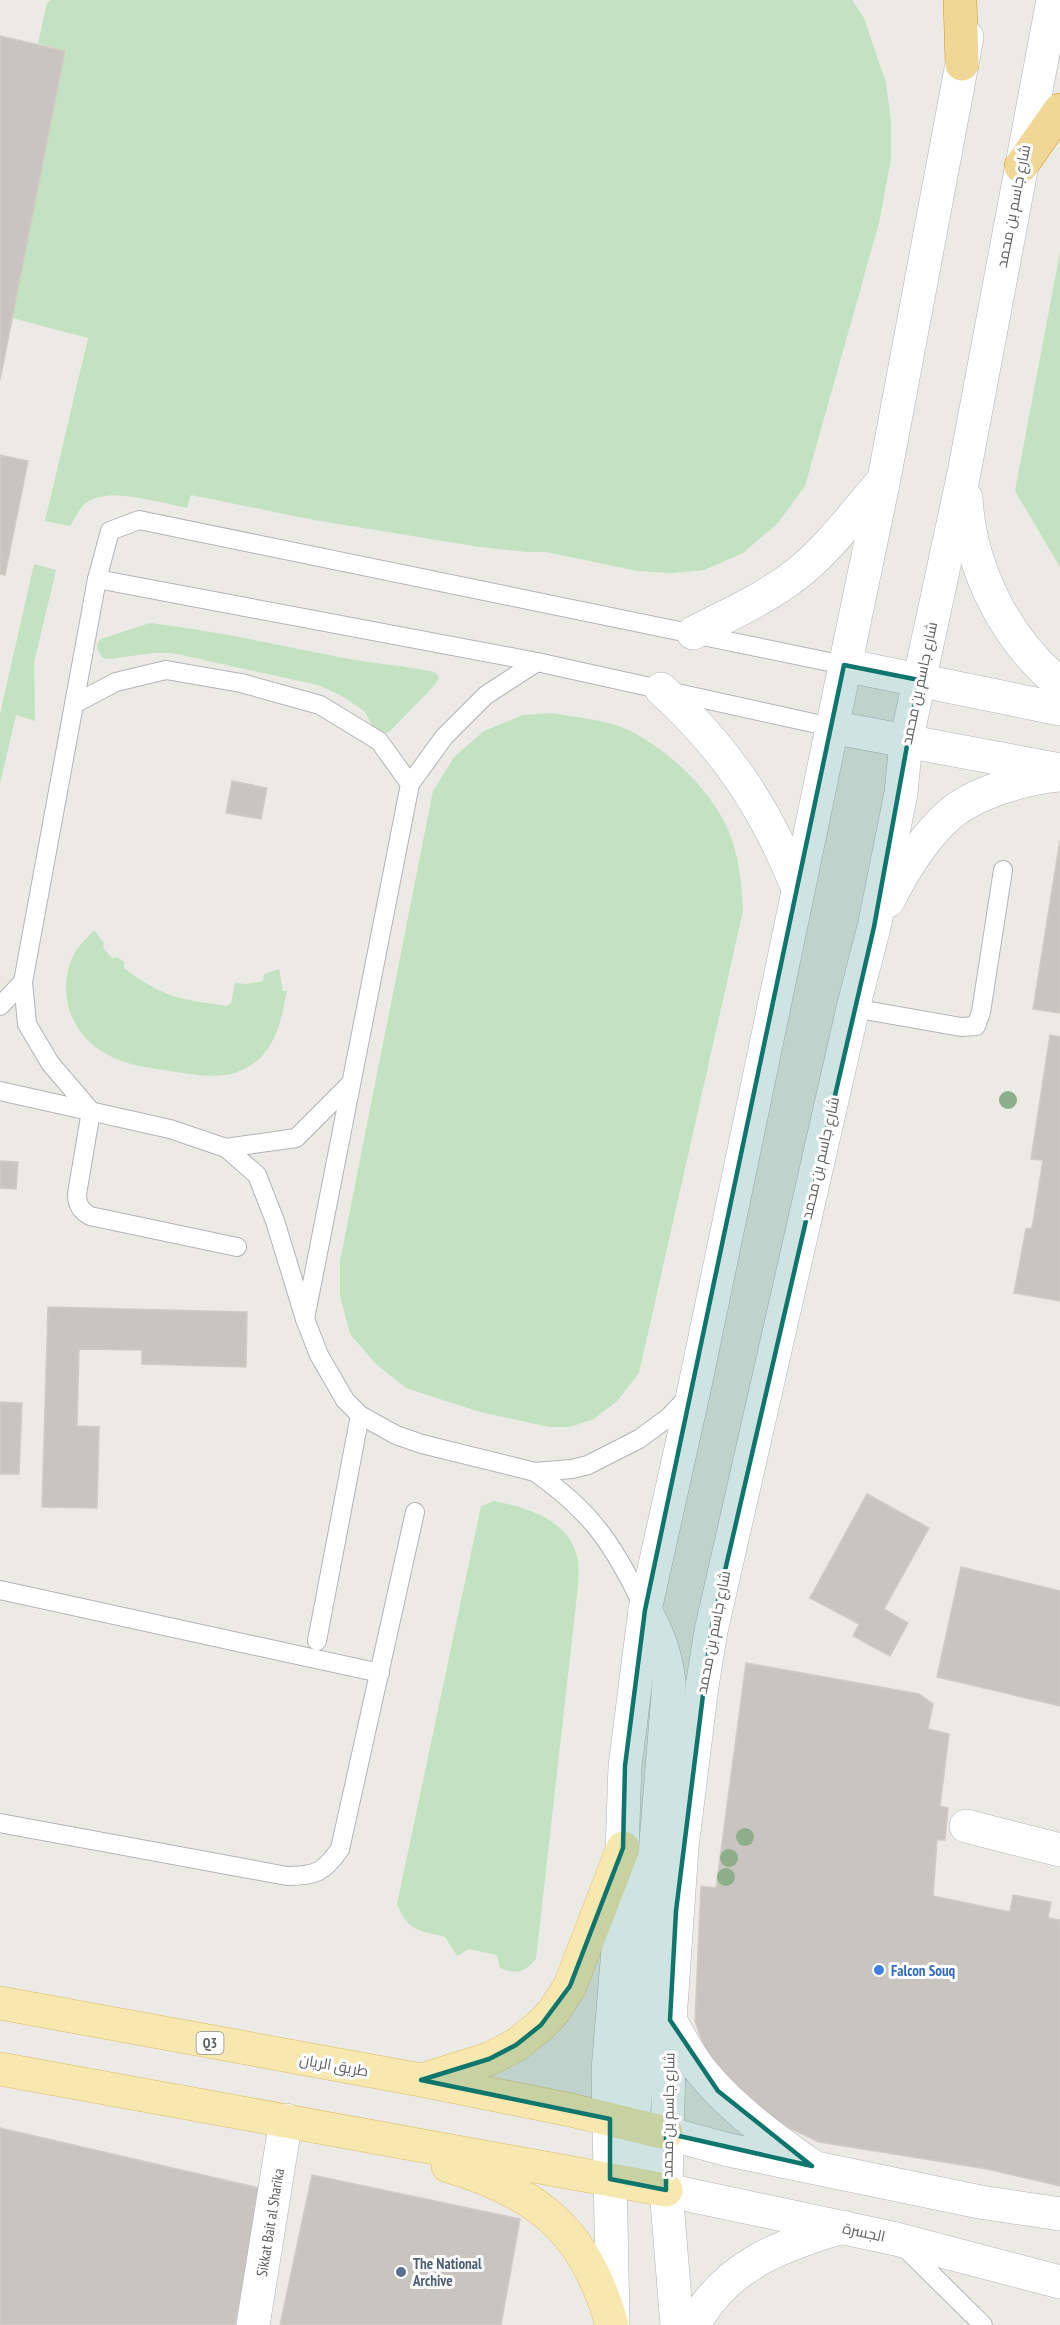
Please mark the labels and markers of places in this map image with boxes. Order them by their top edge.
place label: Falcon Souq [891,1961,956,1980]
marker: Falcon Souq [872,1963,886,1977]
place label: The National Archive [412,2254,482,2290]
marker: The National Archive [394,2265,408,2279]

